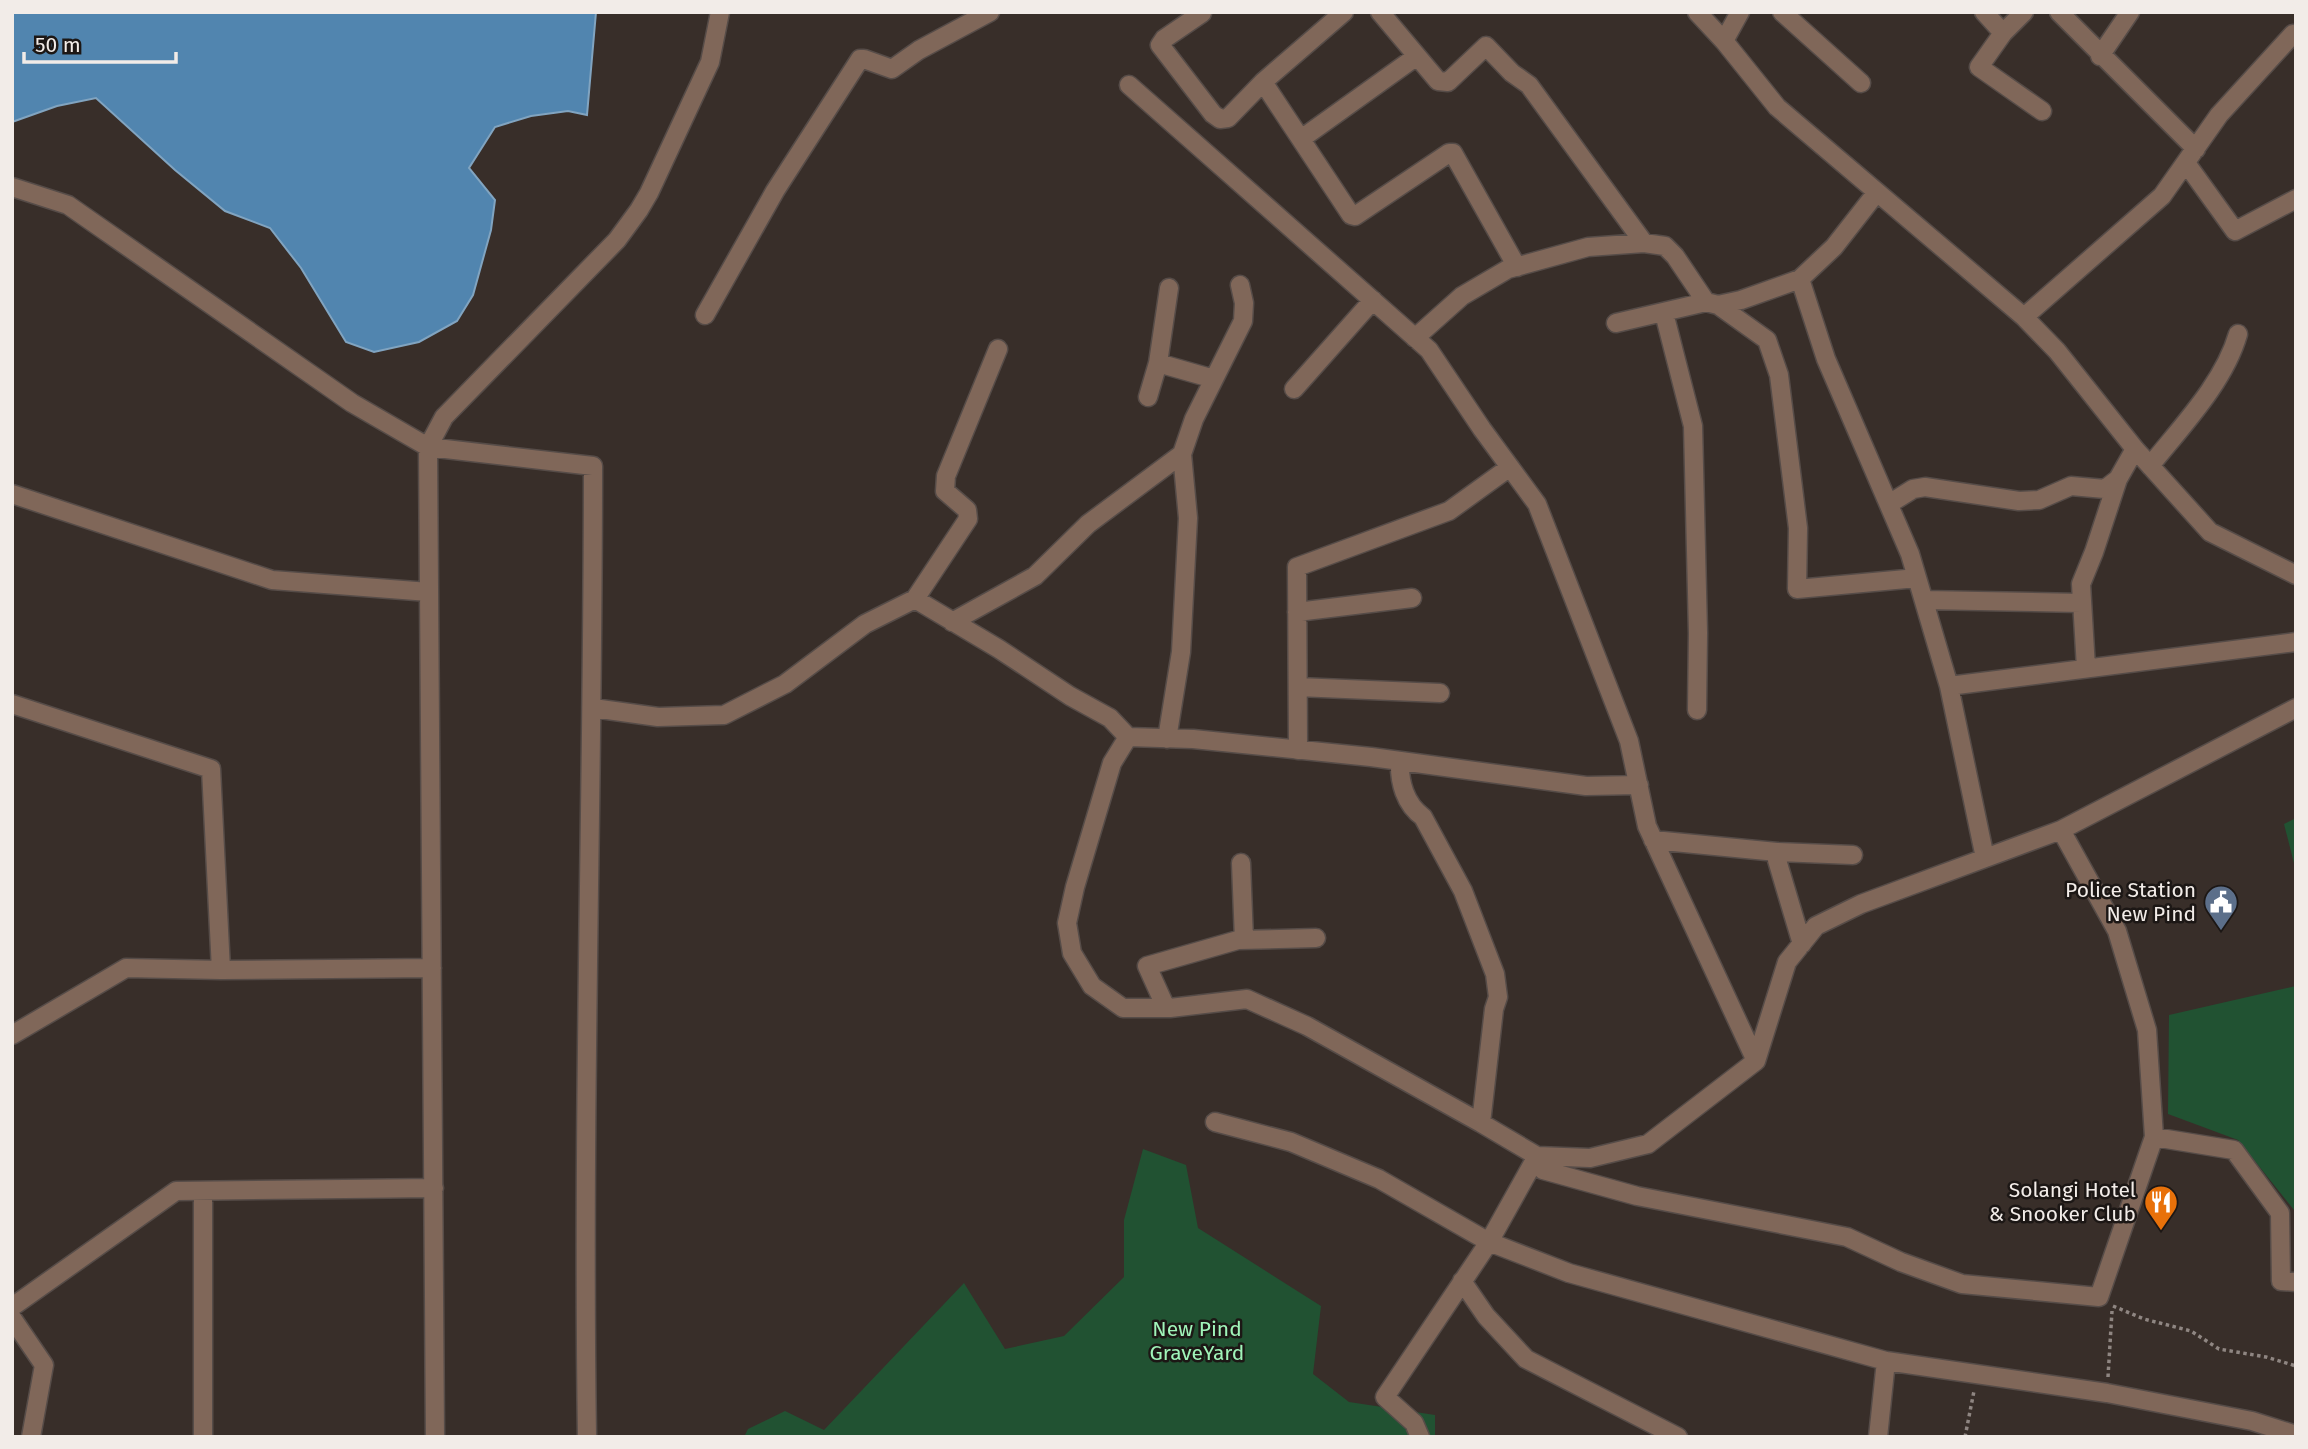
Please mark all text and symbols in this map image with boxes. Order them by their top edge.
scale bar [24,21,177,65]
text: 50 m [35,32,81,58]
place label: Police Station New Pind [2065,877,2196,927]
public building icon: Police Station New Pind [2202,883,2240,932]
place label: Solangi Hotel & Snooker Club [1989,1177,2136,1227]
restaurant icon: Solangi Hotel & Snooker Club [2142,1183,2180,1232]
park label: New Pind GraveYard [1150,1316,1244,1366]

